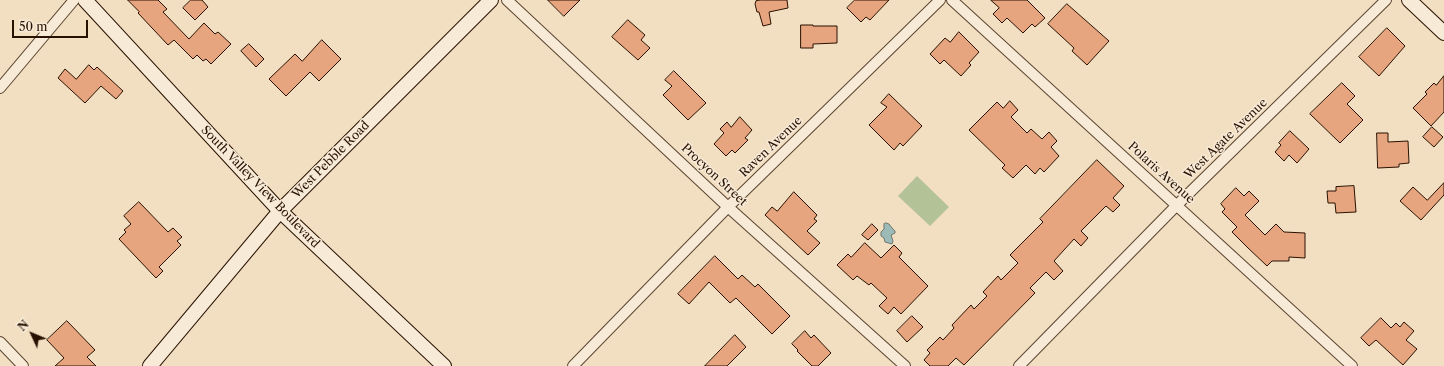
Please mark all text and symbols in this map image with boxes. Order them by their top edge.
scale bar [14,12,90,38]
text: 50 m [19,19,48,34]
street label: West Agate Avenue [1182,96,1270,182]
street label: Raven Avenue [737,114,805,180]
street label: West Pebble Road [289,118,373,202]
street label: South Valley View Boulevard [198,123,322,251]
street label: Polaris Avenue [1125,139,1197,207]
street label: Procyon Street [678,141,750,209]
north arrow [12,314,52,354]
text: N [15,317,32,334]

